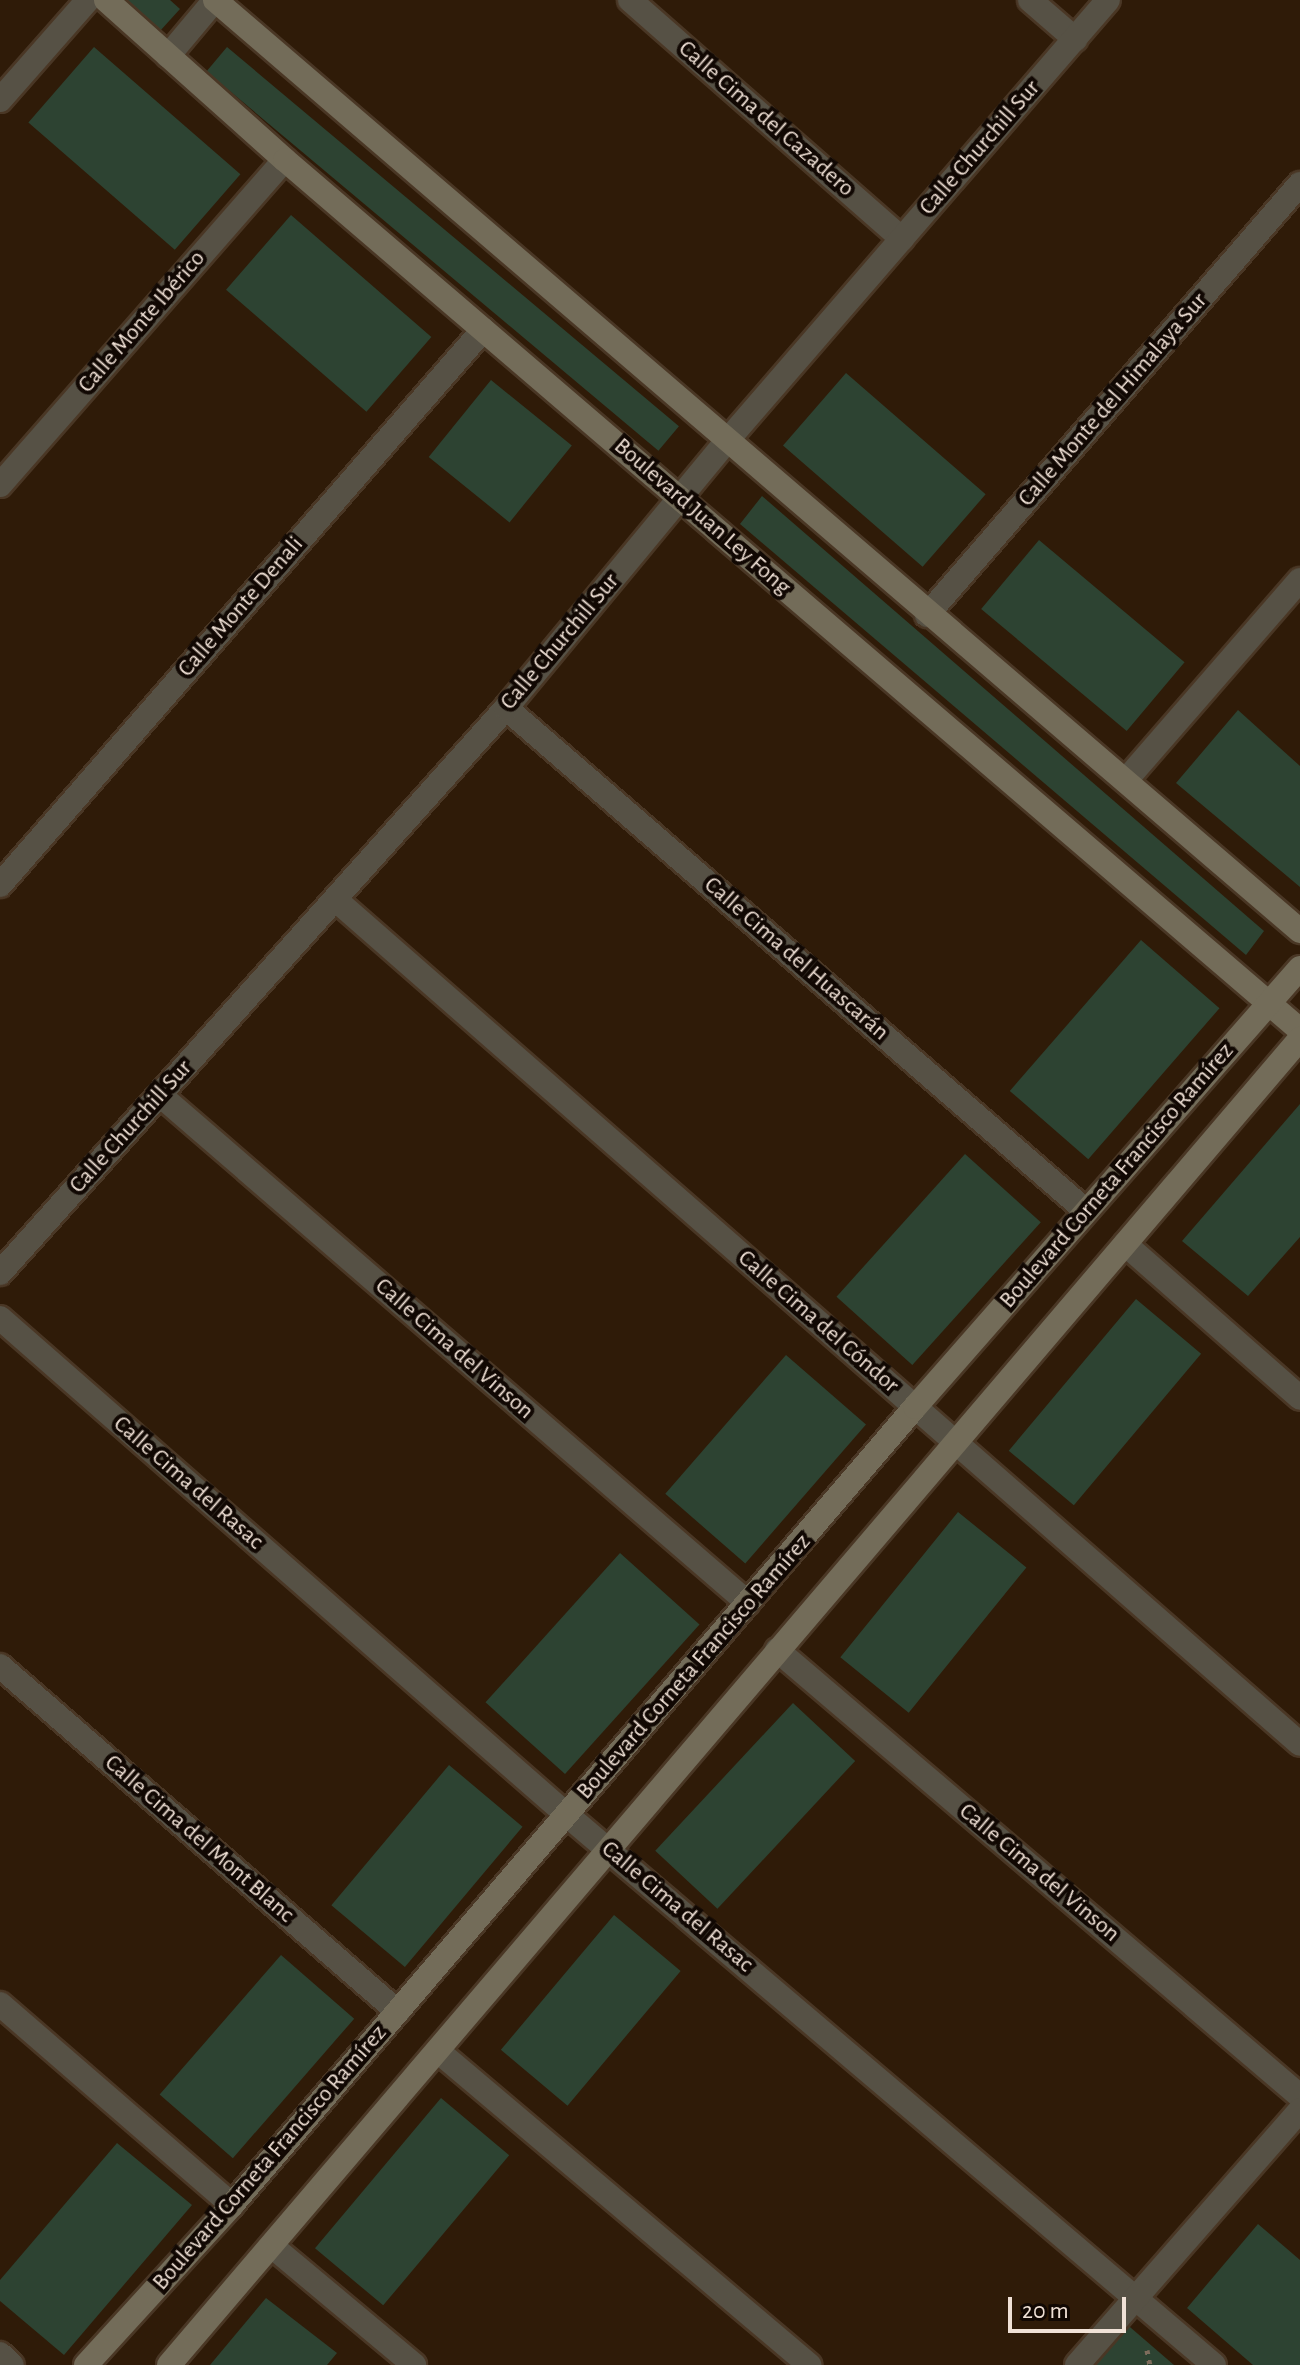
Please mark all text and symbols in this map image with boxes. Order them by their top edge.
street label: Calle Cima del Cazadero [672,35,860,203]
street label: Calle Churchill Sur [914,75,1046,221]
street label: Calle Monte Ibérico [72,245,212,399]
street label: Calle Monte del Himalaya Sur [1012,287,1214,513]
street label: Boulevard Juan Ley Fong [608,432,796,602]
street label: Calle Monte Denali [172,531,310,683]
street label: Calle Churchill Sur [494,568,626,716]
street label: Calle Cima del Huascarán [698,871,894,1047]
street label: Boulevard Corneta Francisco Ramírez [994,1037,1240,1315]
street label: Calle Churchill Sur [64,1054,198,1200]
street label: Calle Cima del Cóndor [732,1244,904,1400]
street label: Calle Cima del Vinson [369,1272,539,1426]
street label: Calle Cima del Rasac [107,1410,269,1556]
street label: Boulevard Corneta Francisco Ramírez [571,1528,817,1806]
street label: Calle Cima del Mont Blanc [98,1749,300,1929]
street label: Calle Cima del Vinson [953,1797,1125,1949]
street label: Calle Cima del Rasac [595,1835,759,1979]
street label: Boulevard Corneta Francisco Ramírez [147,2019,393,2297]
scale bar [1012,2281,1130,2331]
text: 20 m [1022,2299,1069,2323]

